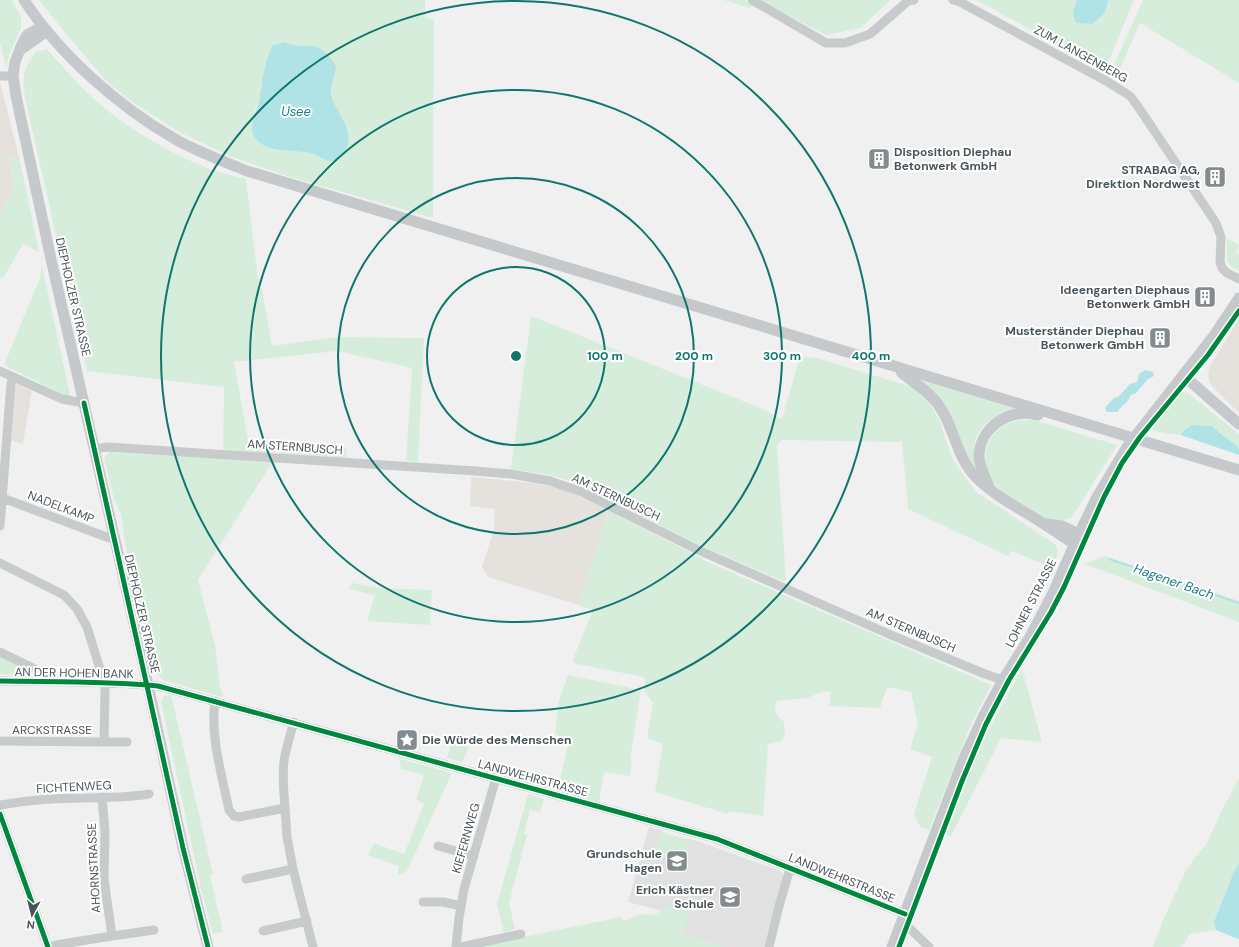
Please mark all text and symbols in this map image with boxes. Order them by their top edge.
street label: ZUM LANGENBERG [1031,22,1131,86]
water label: Usee [281,103,311,120]
place label: Disposition Diephau Betonwerk GmbH [894,144,1012,174]
building icon: Disposition Diephau Betonwerk GmbH [866,146,892,172]
place label: STRABAG AG, Direktion Nordwest [1086,162,1200,192]
building icon: STRABAG AG, Direktion Nordwest [1202,164,1228,190]
street label: DIEPHOLZER STRASSE [52,236,95,358]
place label: Ideengarten Diephaus Betonwerk GmbH [1060,282,1190,312]
building icon: Ideengarten Diephaus Betonwerk GmbH [1192,284,1218,310]
place label: Musterständer Diephau Betonwerk GmbH [1005,323,1144,353]
building icon: Musterständer Diephau Betonwerk GmbH [1147,325,1173,351]
text: 100 m [587,348,623,364]
text: 200 m [675,348,713,364]
text: 300 m [763,348,801,364]
text: 400 m [852,348,890,364]
centre of rings [509,349,523,363]
street label: AM STERNBUSCH [247,436,343,458]
street label: AM STERNBUSCH [569,470,663,524]
street label: NADELKAMP [26,487,96,527]
street label: DIEPHOLZER STRASSE [121,553,164,675]
street label: LOHNER STRASSE [1002,556,1060,650]
water label: Hagener Bach [1131,560,1216,603]
street label: AM STERNBUSCH [864,604,958,656]
street label: AN DER HOHEN BANK [14,664,134,682]
street label: ARCKSTRASSE [12,722,92,738]
place icon: Die Würde des Menschen [394,727,420,753]
place label: Die Würde des Menschen [422,732,571,748]
street label: LANDWEHRSTRASSE [476,756,590,800]
street label: FICHTENWEG [36,777,112,797]
street label: KIEFERNWEG [448,801,484,875]
street label: AHORNSTRASSE [84,822,104,913]
place label: Grundschule Hagen [586,846,662,876]
school or university icon: Grundschule Hagen [664,848,690,874]
street label: LANDWEHRSTRASSE [786,849,898,907]
place label: Erich Kästner Schule [636,882,714,912]
school or university icon: Erich Kästner Schule [717,884,743,910]
north arrow [12,895,52,935]
text: N [26,917,36,932]

